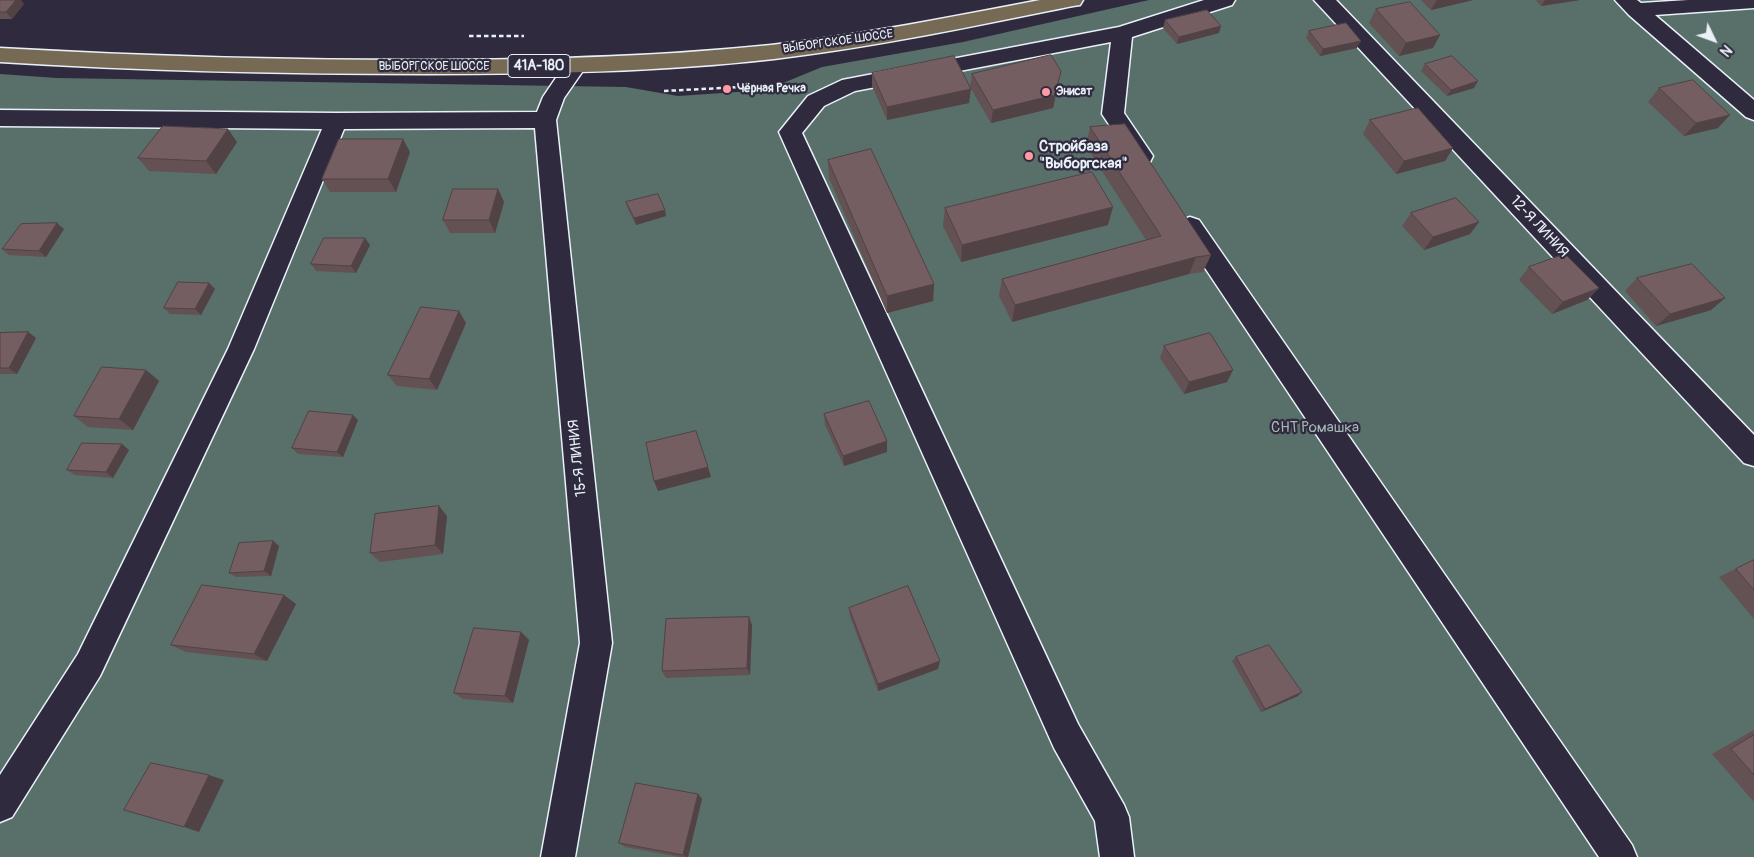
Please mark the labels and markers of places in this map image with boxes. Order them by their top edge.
place label: Чёрная Речка [737,82,806,96]
marker: Чёрная Речка [721,83,733,95]
place label: Энисат [1056,85,1092,99]
marker: Энисат [1040,86,1052,98]
place label: Стройбаза "Выборгская" [1039,138,1128,173]
marker: Стройбаза "Выборгская" [1023,150,1035,162]

